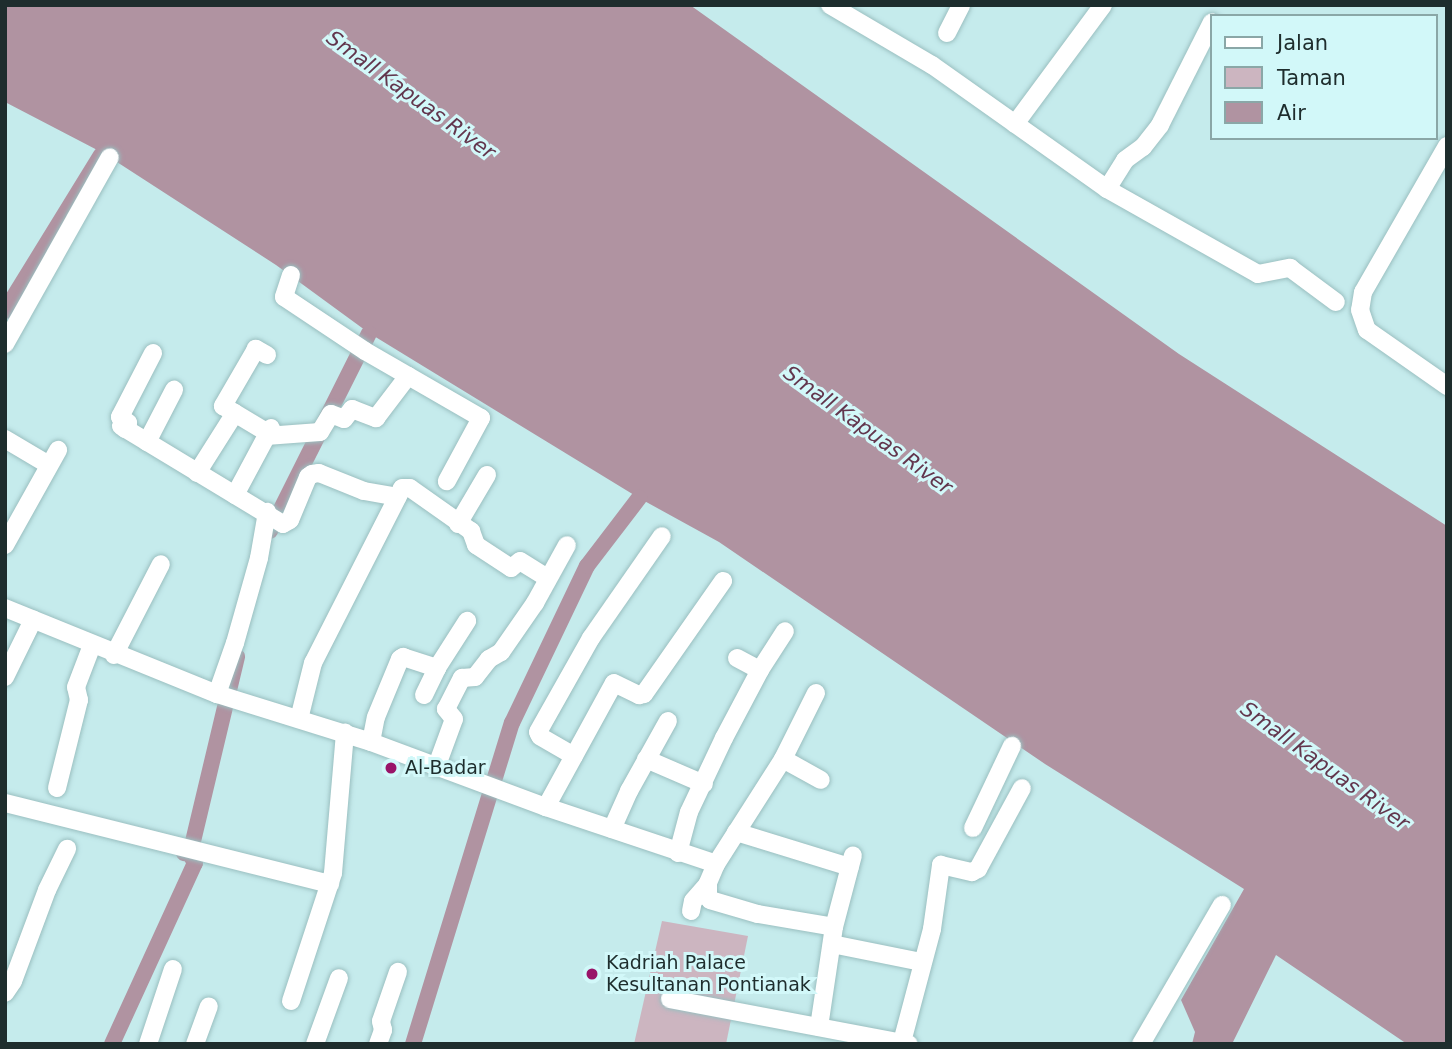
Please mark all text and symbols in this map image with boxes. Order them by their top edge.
legend [1210,14,1438,140]
water label: Small Kapuas River [322,25,500,165]
text: Jalan [1277,31,1328,55]
text: Taman [1277,66,1346,90]
text: Air [1277,101,1306,125]
water label: Small Kapuas River [779,360,957,500]
water label: Small Kapuas River [1236,696,1414,836]
place label: Al-Badar [405,757,486,779]
marker: Al-Badar [383,760,399,776]
place label: Kadriah Palace Kesultanan Pontianak [606,952,811,996]
marker: Kadriah Palace Kesultanan Pontianak [584,966,600,982]

